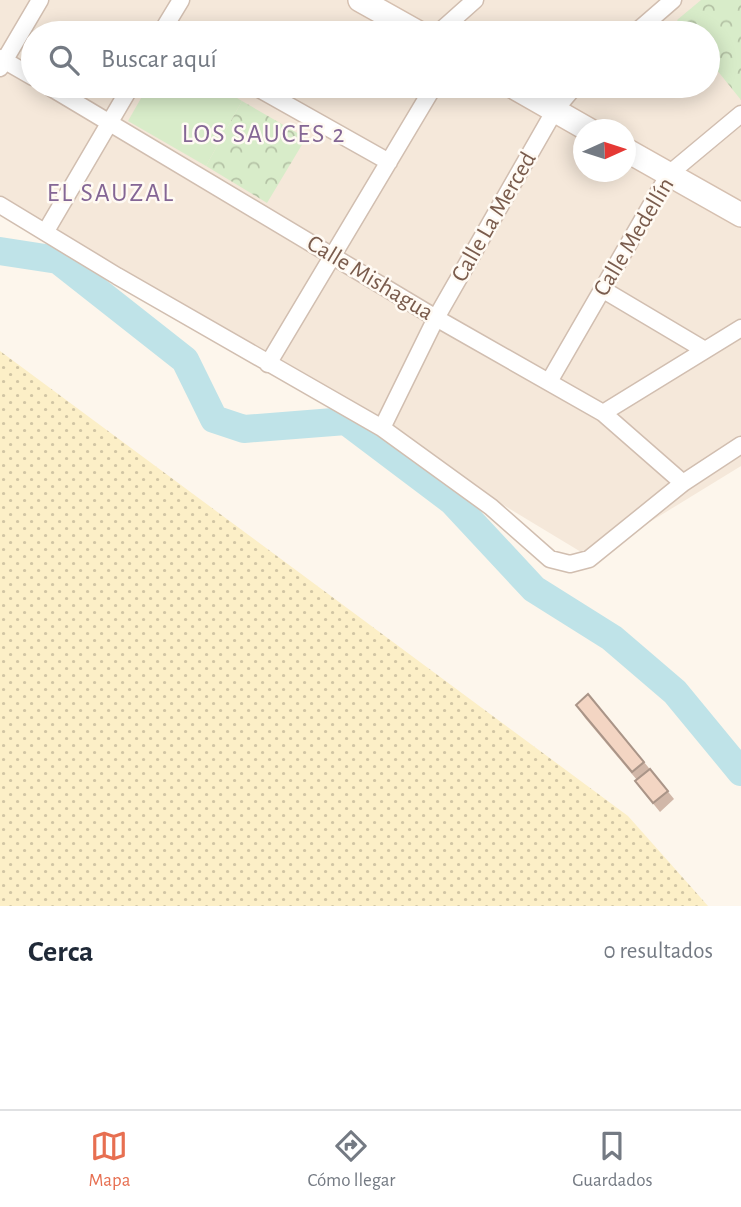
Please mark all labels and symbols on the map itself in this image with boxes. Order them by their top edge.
north arrow [573,119,636,182]
district label: LOS SAUCES 2 [182,121,346,147]
street label: Calle La Merced [447,148,541,286]
street label: Calle Medellín [589,174,679,300]
district label: EL SAUZAL [47,180,175,206]
street label: Calle Mishagua [303,231,437,325]

